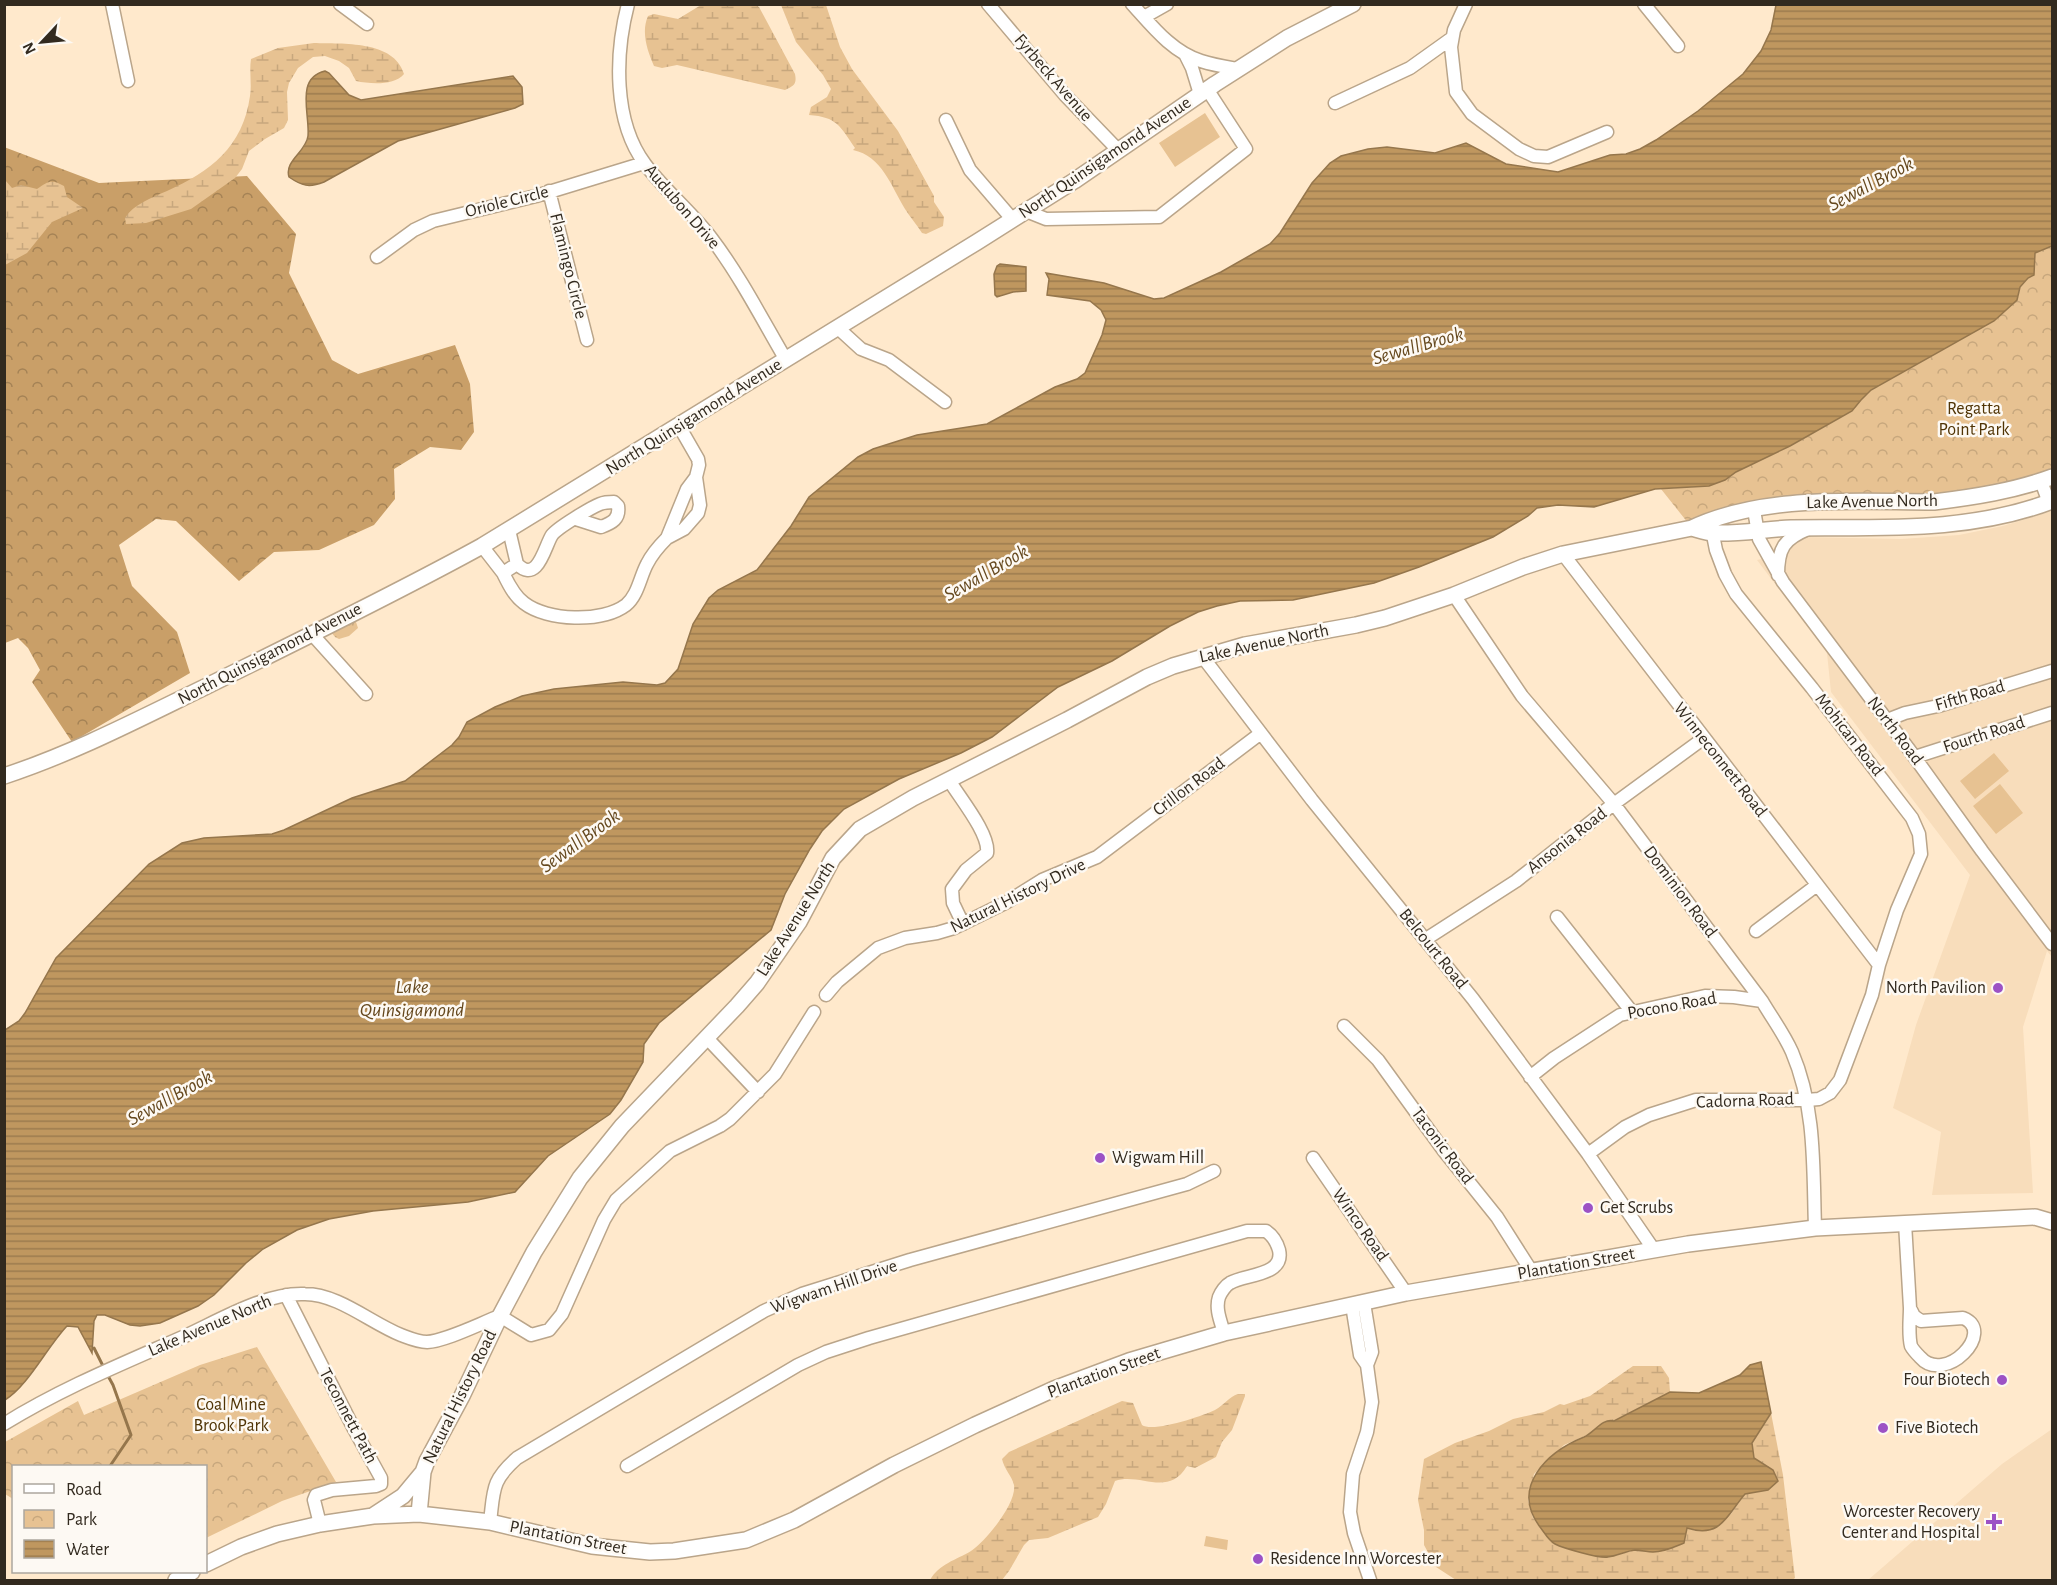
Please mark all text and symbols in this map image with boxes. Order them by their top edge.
north arrow [12,12,72,72]
street label: Fyrbeck Avenue [1010,31,1096,125]
text: N [20,40,39,57]
street label: North Quinsigamond Avenue [1016,94,1194,222]
water label: Sewall Brook [1825,153,1917,215]
street label: Audubon Drive [641,161,723,253]
street label: Oriole Circle [463,183,551,221]
street label: Flamingo Circle [546,211,590,321]
water label: Sewall Brook [1370,324,1466,368]
street label: North Quinsigamond Avenue [603,355,785,479]
park label: Regatta Point Park [1939,400,2010,439]
street label: Lake Avenue North [1806,492,1938,512]
water label: Sewall Brook [941,541,1031,605]
street label: North Quinsigamond Avenue [175,600,365,708]
street label: Lake Avenue North [1198,621,1330,667]
street label: Fifth Road [1933,677,2007,715]
street label: Mohican Road [1811,690,1887,780]
street label: North Road [1864,694,1926,768]
street label: Winneconnett Road [1670,699,1770,821]
street label: Fourth Road [1941,713,2027,757]
street label: Crillon Road [1150,754,1228,820]
street label: Ansonia Road [1524,804,1610,878]
water label: Sewall Brook [536,805,624,877]
street label: Dominion Road [1640,843,1720,941]
street label: Natural History Drive [948,855,1088,937]
street label: Lake Avenue North [753,858,839,980]
street label: Belcourt Road [1395,906,1471,992]
water label: Lake Quinsigamond [360,977,464,1020]
place label: North Pavilion [1886,979,1986,997]
marker: North Pavilion [1991,981,2005,995]
street label: Pocono Road [1626,989,1718,1023]
water label: Sewall Brook [124,1067,216,1129]
street label: Cadorna Road [1696,1090,1794,1112]
street label: Taconic Road [1407,1104,1477,1188]
place label: Wigwam Hill [1112,1149,1204,1167]
marker: Wigwam Hill [1093,1151,1107,1165]
street label: Winco Road [1328,1185,1392,1265]
place label: Get Scrubs [1600,1199,1673,1217]
marker: Get Scrubs [1581,1201,1595,1215]
street label: Plantation Street [1516,1245,1636,1283]
street label: Wigwam Hill Drive [768,1257,900,1317]
street label: Lake Avenue North [146,1292,274,1360]
street label: Natural History Road [420,1327,500,1467]
street label: Plantation Street [1045,1344,1163,1402]
street label: Teconnett Path [315,1365,381,1467]
place label: Four Biotech [1903,1371,1990,1389]
marker: Four Biotech [1995,1373,2009,1387]
park label: Coal Mine Brook Park [193,1396,269,1435]
place label: Five Biotech [1895,1419,1979,1437]
marker: Five Biotech [1876,1421,1890,1435]
legend [12,1465,207,1573]
text: Road [66,1481,102,1499]
place label: Worcester Recovery Center and Hospital [1842,1503,1980,1542]
text: Park [66,1511,98,1529]
marker: Worcester Recovery Center and Hospital [1985,1513,2003,1531]
street label: Plantation Street [508,1518,628,1558]
text: Water [66,1541,109,1559]
place label: Residence Inn Worcester [1270,1550,1441,1568]
marker: Residence Inn Worcester [1251,1552,1265,1566]

